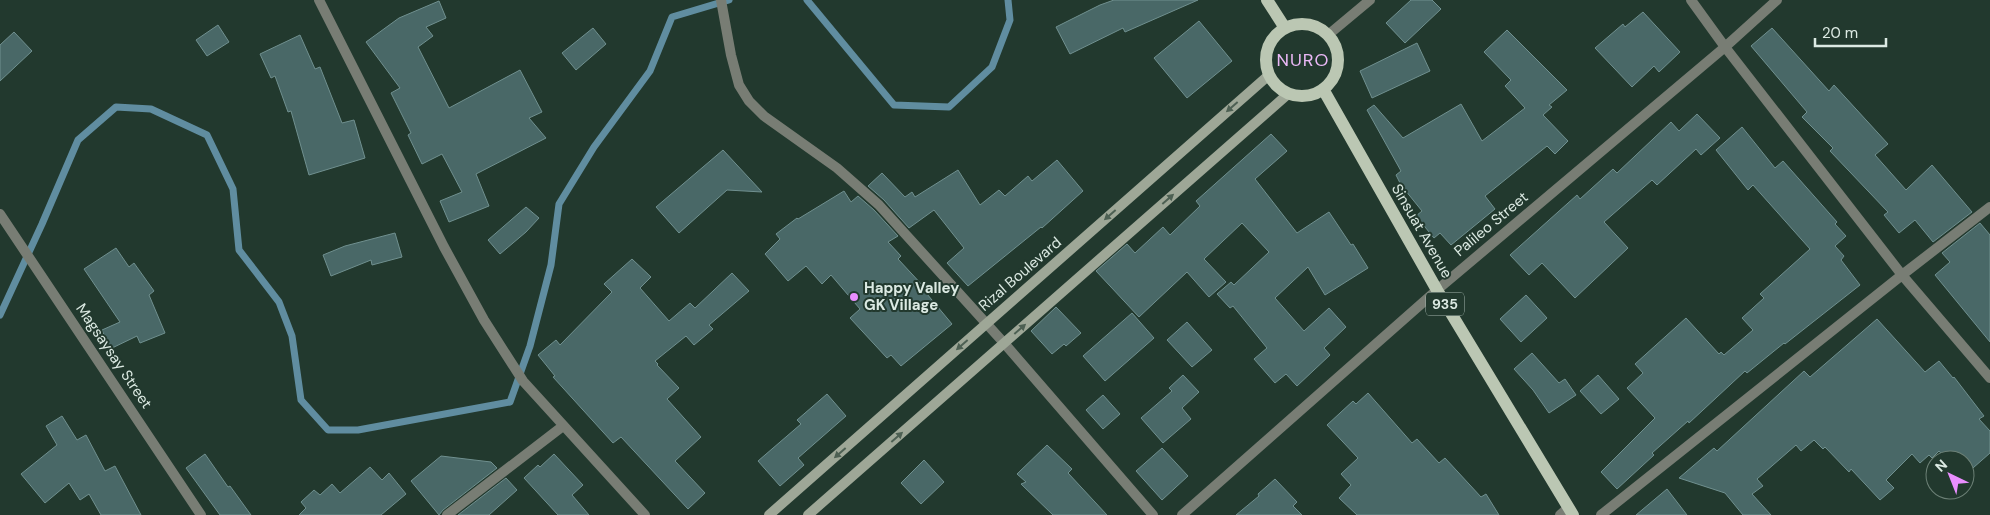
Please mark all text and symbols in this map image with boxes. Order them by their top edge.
scale bar [1815,15,1886,47]
text: 20 m [1822,23,1858,43]
district label: NURO [1277,48,1329,72]
one-way arrow [1226,102,1239,113]
street label: Sinsuat Avenue [1387,180,1457,282]
street label: Palileo Street [1450,187,1532,261]
one-way arrow [1162,194,1175,205]
one-way arrow [1105,209,1117,221]
street label: Rizal Boulevard [974,233,1066,315]
place label: Happy Valley GK Village [864,278,959,315]
marker: Happy Valley GK Village [848,291,860,303]
road number: 935 [1426,292,1464,316]
street label: Magsaysay Street [71,299,157,413]
one-way arrow [1013,324,1026,335]
one-way arrow [956,340,969,351]
one-way arrow [891,431,904,442]
one-way arrow [834,447,846,458]
north arrow [1925,450,1975,500]
text: N [1931,455,1951,476]

